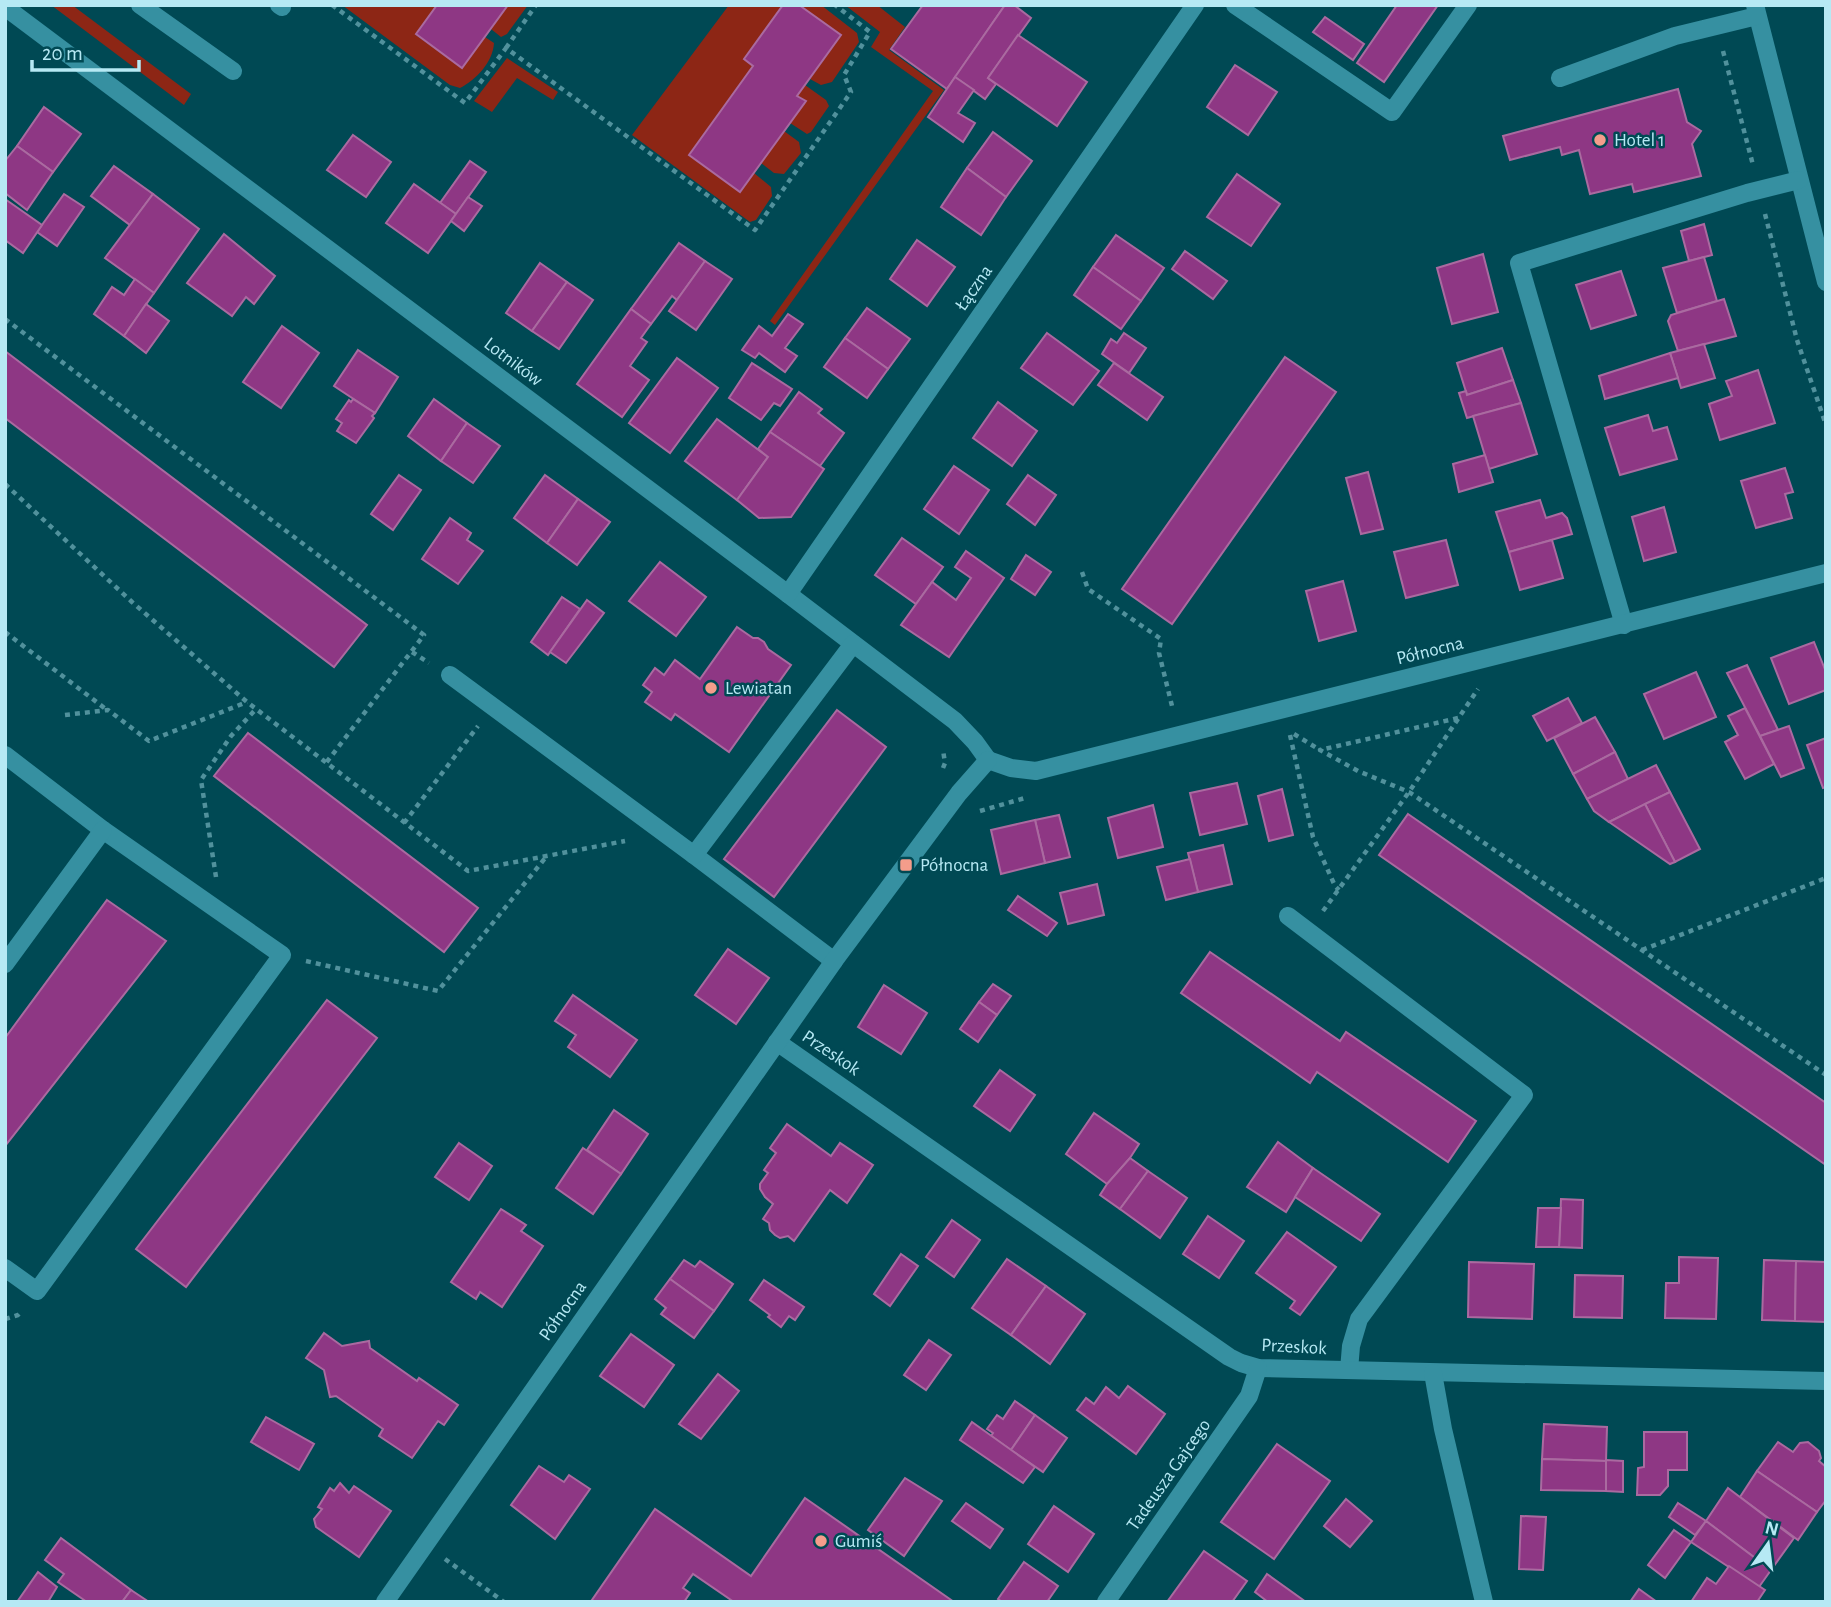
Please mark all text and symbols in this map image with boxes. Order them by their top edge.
scale bar [32,28,138,72]
text: 20 m [42,43,83,64]
place label: Hotel 1 [1614,131,1665,150]
marker: Hotel 1 [1592,132,1608,148]
street label: Łączna [952,262,996,314]
street label: Lotników [480,334,546,390]
street label: Północna [1395,633,1466,668]
place label: Lewiatan [725,679,792,698]
marker: Lewiatan [703,680,719,696]
place label: Północna [920,856,988,875]
marker: Północna [898,857,914,873]
street label: Przeskok [799,1027,864,1079]
street label: Północna [536,1277,590,1344]
street label: Przeskok [1261,1336,1328,1358]
street label: Tadeusza Gajcego [1124,1416,1214,1534]
north arrow [1733,1509,1803,1579]
text: N [1763,1518,1780,1540]
place label: Gumiś [835,1532,882,1551]
marker: Gumiś [813,1533,829,1549]

